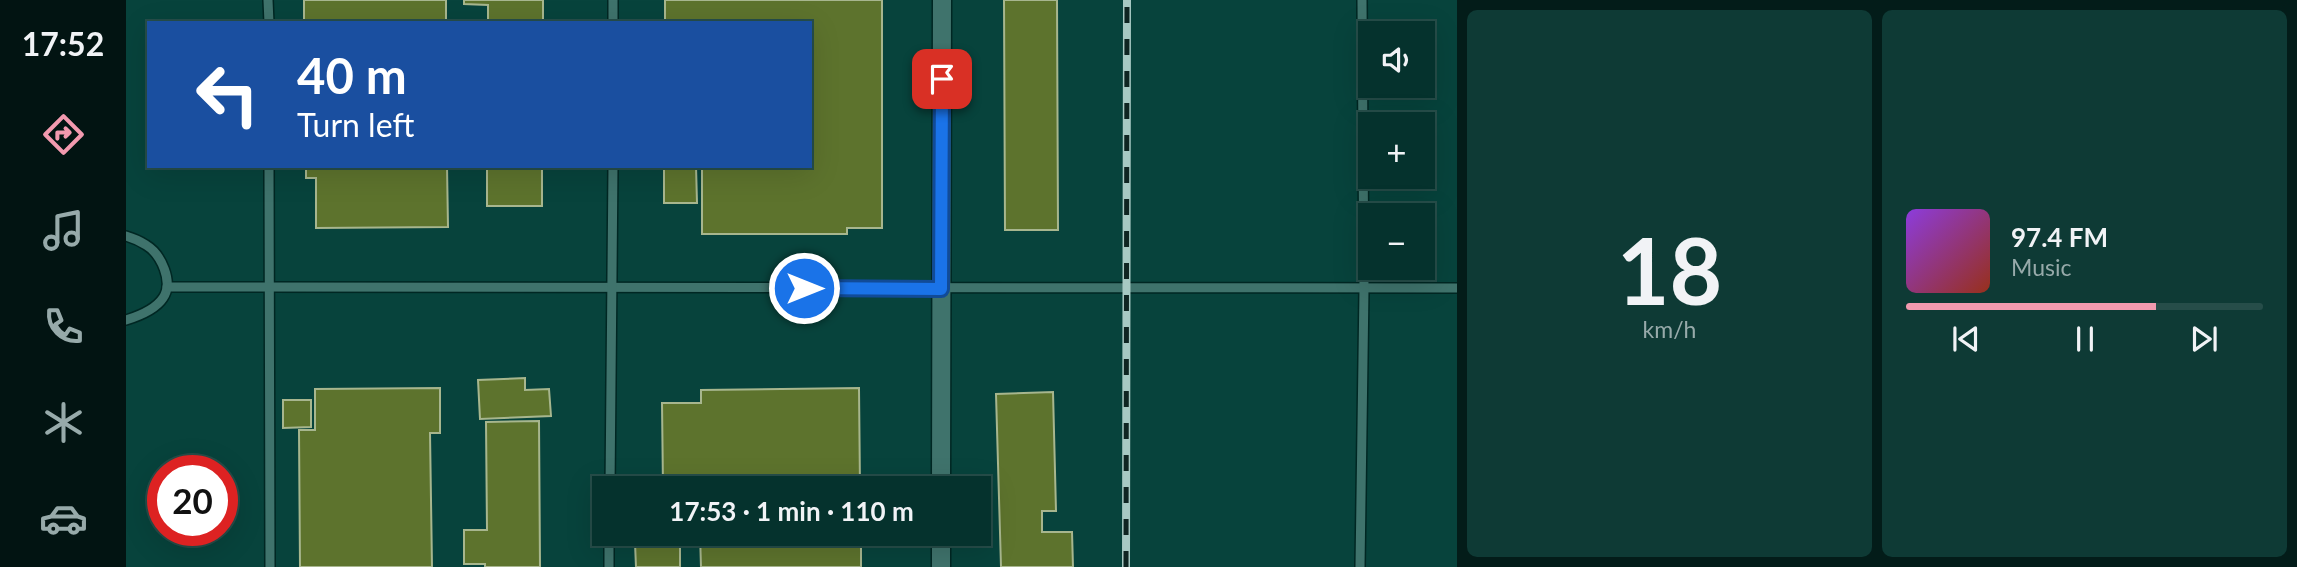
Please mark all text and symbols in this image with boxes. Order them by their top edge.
map controls [1358,21,1435,280]
button: sound [1358,21,1435,98]
text: 17:52 [22,24,104,63]
text: 40 m [297,46,407,104]
icon: left [182,49,273,140]
pin [912,49,972,109]
icon: arrive [923,60,961,98]
text: Turn left [297,105,414,144]
icon: directions [39,110,88,159]
button: + [1358,112,1435,189]
button: − [1358,203,1435,280]
icon: music [39,206,88,255]
text: 18 [1617,215,1722,324]
text: 97.4 FM [2011,221,2108,253]
position arrow [767,251,841,325]
text: Music [2011,253,2071,281]
icon: phone [39,302,88,351]
text: km/h [1643,315,1696,343]
icon: previous [1947,320,1985,358]
icon: pause [2066,320,2104,358]
icon: next [2185,320,2223,358]
icon: climate [39,398,88,447]
speed limit sign: 20 [147,455,238,546]
icon: car [39,494,88,543]
text: 17:53 · 1 min · 110 m [669,495,914,527]

